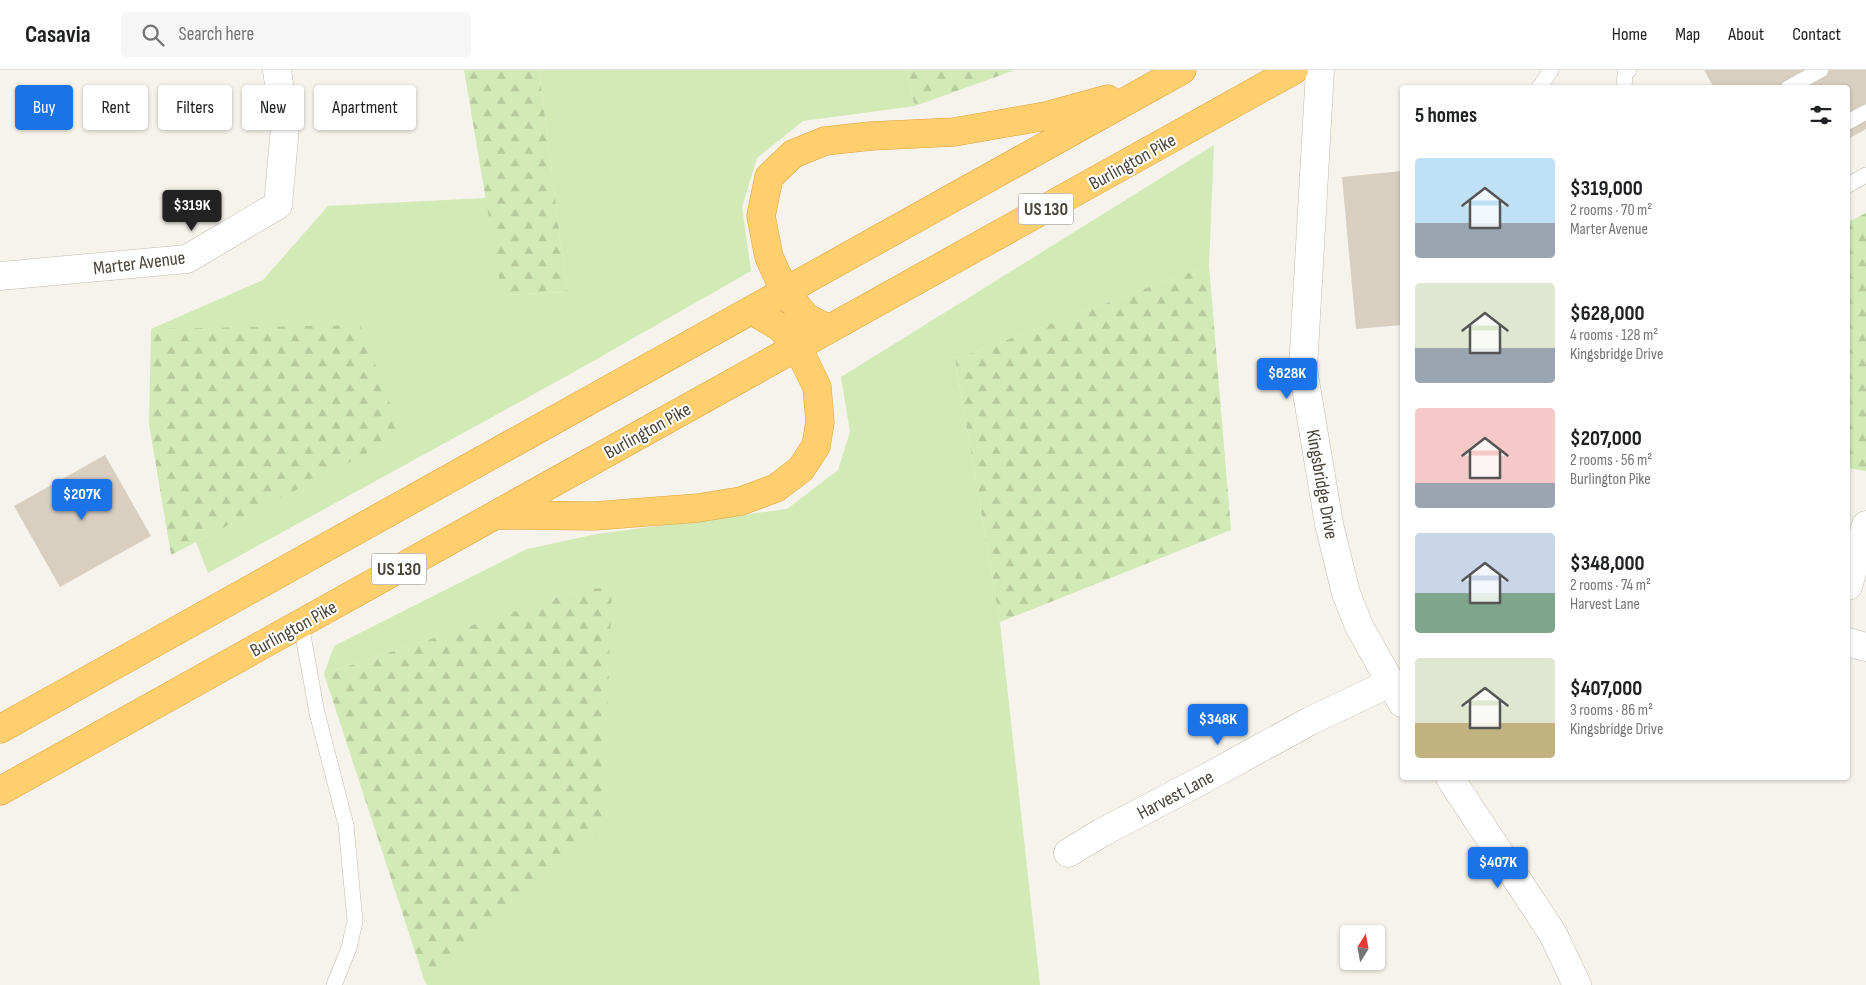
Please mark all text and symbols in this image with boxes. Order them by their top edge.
search box [121,12,471,57]
text: Casavia [25,20,91,49]
icon: search [139,21,167,49]
text: Search here [179,23,254,46]
text: Home [1612,24,1647,45]
text: Map [1675,24,1700,45]
text: About [1728,24,1764,45]
text: Contact [1792,24,1841,45]
chip: Buy [15,85,73,130]
chip: Rent [83,85,148,130]
chip: Filters [158,85,232,130]
chip: New [242,85,304,130]
chip: Apartment [314,85,416,130]
icon: filters [1807,101,1835,129]
text: 5 homes [1415,103,1477,128]
street label: Burlington Pike [1085,129,1180,196]
text: $319,000 [1570,176,1643,201]
icon: home [1455,178,1515,238]
pin: $319K [157,190,227,232]
road number: US 130 [1018,194,1074,224]
text: $319K [173,196,211,215]
text: 2 rooms · 70 m² [1570,201,1652,220]
text: Marter Avenue [1570,220,1648,239]
street label: Marter Avenue [92,246,186,281]
text: $628,000 [1570,301,1645,326]
icon: home [1455,303,1515,363]
text: 4 rooms · 128 m² [1570,326,1658,345]
text: Kingsbridge Drive [1570,345,1663,364]
pin: $628K [1252,358,1322,400]
text: $628K [1268,364,1306,383]
street label: Burlington Pike [600,398,695,465]
text: $207,000 [1570,426,1642,451]
street label: Kingsbridge Drive [1301,428,1342,541]
icon: home [1455,428,1515,488]
text: 2 rooms · 56 m² [1570,451,1652,470]
text: Burlington Pike [1570,470,1651,489]
pin: $207K [47,478,117,521]
text: $207K [63,485,101,504]
text: $348,000 [1570,551,1645,576]
icon: home [1455,553,1515,613]
road number: US 130 [372,554,426,584]
text: 2 rooms · 74 m² [1570,576,1651,595]
text: Harvest Lane [1570,595,1640,614]
street label: Burlington Pike [246,596,341,663]
text: $407,000 [1570,676,1642,701]
icon: home [1455,678,1515,738]
text: 3 rooms · 86 m² [1570,701,1653,720]
pin: $348K [1183,704,1253,746]
text: $348K [1199,710,1237,729]
text: Kingsbridge Drive [1570,720,1663,739]
street label: Harvest Lane [1134,766,1218,825]
pin: $407K [1463,846,1533,889]
text: $407K [1479,853,1517,872]
north arrow [1340,925,1385,970]
map controls [1340,925,1385,970]

